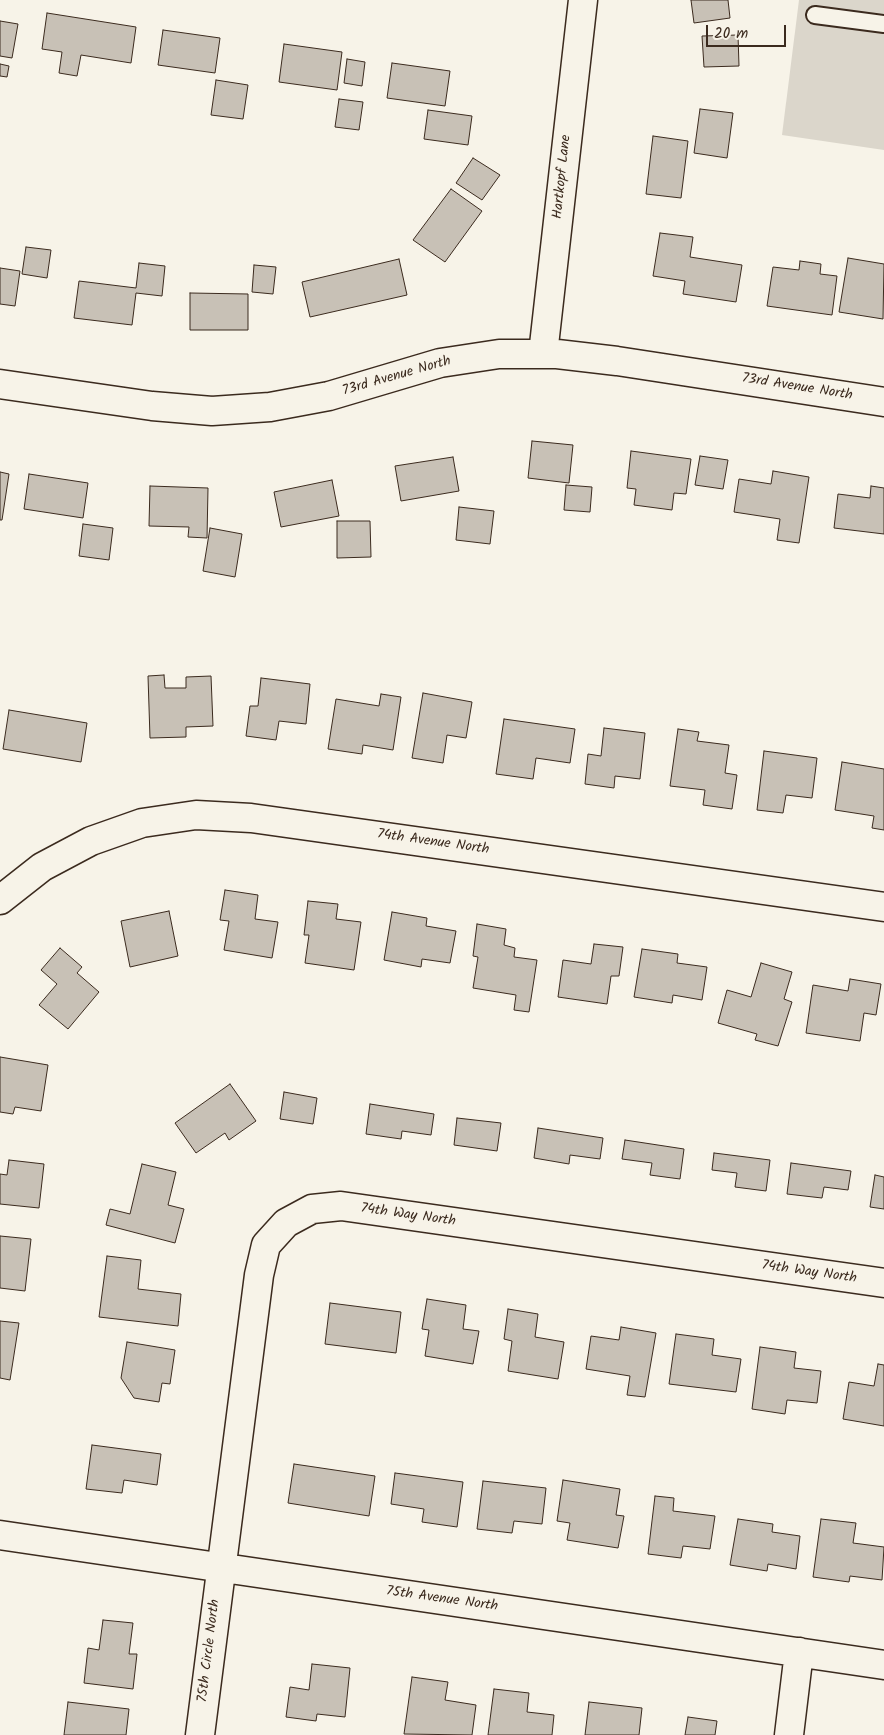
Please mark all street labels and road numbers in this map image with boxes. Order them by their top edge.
street label: Hartkopf Lane [550,134,576,220]
street label: 73rd Avenue North [341,354,453,400]
street label: 73rd Avenue North [740,371,854,405]
street label: 74th Avenue North [376,827,490,859]
street label: 74th Way North [359,1201,457,1231]
street label: 74th Way North [760,1258,858,1288]
street label: 75th Avenue North [385,1584,499,1616]
street label: 75th Circle North [195,1598,225,1704]

